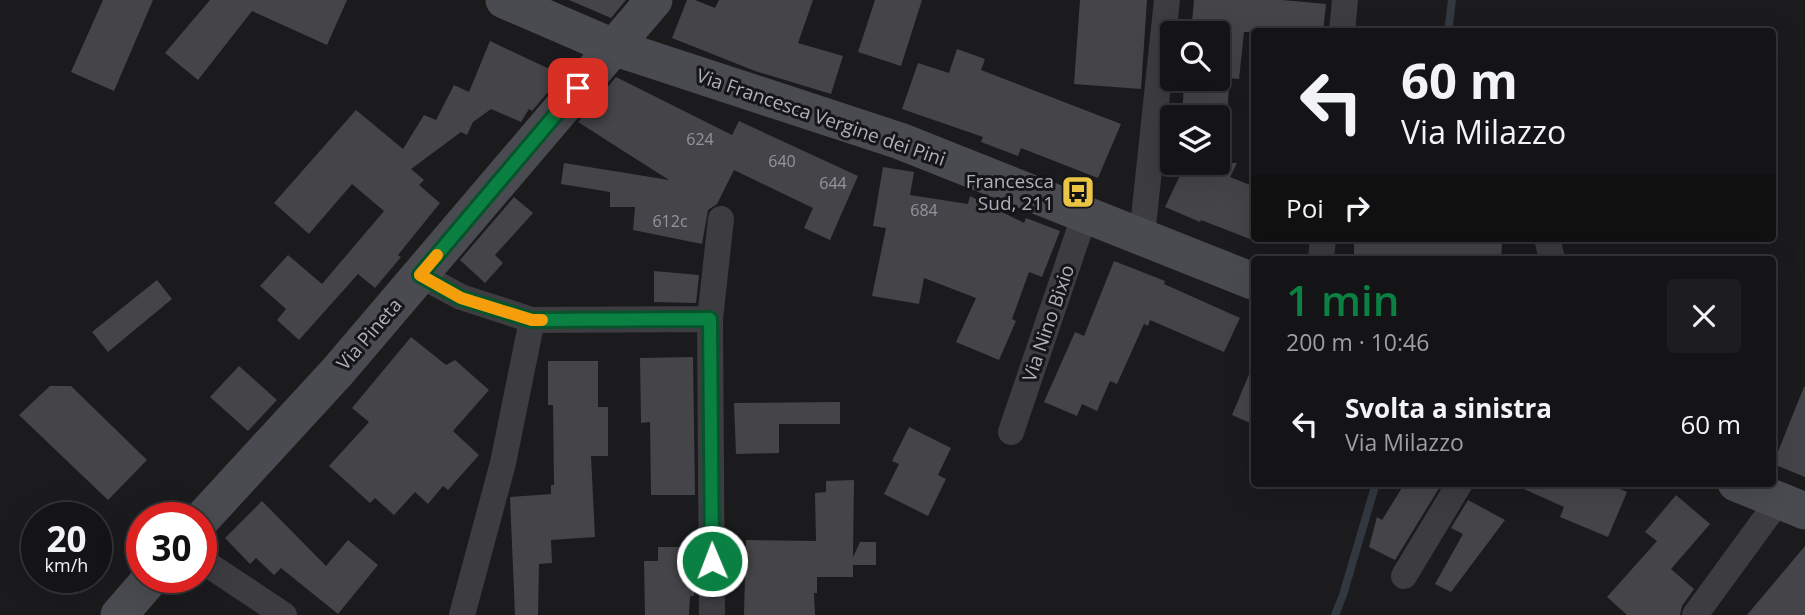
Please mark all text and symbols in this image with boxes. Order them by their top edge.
map controls [1160,21,1230,175]
button: search [1160,21,1230,91]
text: 60 m [1401,47,1518,113]
icon: left [1286,56,1377,147]
pin [548,58,608,118]
street label: Via Francesca Vergine dei Pini [693,62,949,172]
icon: arrive [559,69,597,107]
button: layers [1160,105,1230,175]
text: Via Milazzo [1401,110,1566,153]
house number: 624 [686,128,714,150]
house number: 640 [768,150,796,172]
place label: Francesca Sud, 211 [966,168,1054,216]
house number: 644 [819,172,847,194]
bus stop icon: Francesca Sud, 211 [1059,173,1097,211]
icon: right [1338,189,1376,227]
text: Poi [1286,190,1324,226]
house number: 684 [910,199,938,221]
house number: 612c [652,210,688,232]
street label: Via Nino Bixio [1016,261,1080,385]
text: 1 min [1286,271,1399,328]
button: close [1667,279,1741,353]
street label: Via Pineta [330,292,408,376]
text: 200 m · 10:46 [1286,326,1429,358]
text: Svolta a sinistra [1345,390,1552,426]
icon: left [1286,405,1324,443]
text: 60 m [1680,406,1741,442]
text: Via Milazzo [1345,426,1464,458]
speed limit sign: 30 [126,502,217,593]
text: 20 [46,515,87,562]
position arrow [675,524,749,598]
text: km/h [45,553,88,577]

